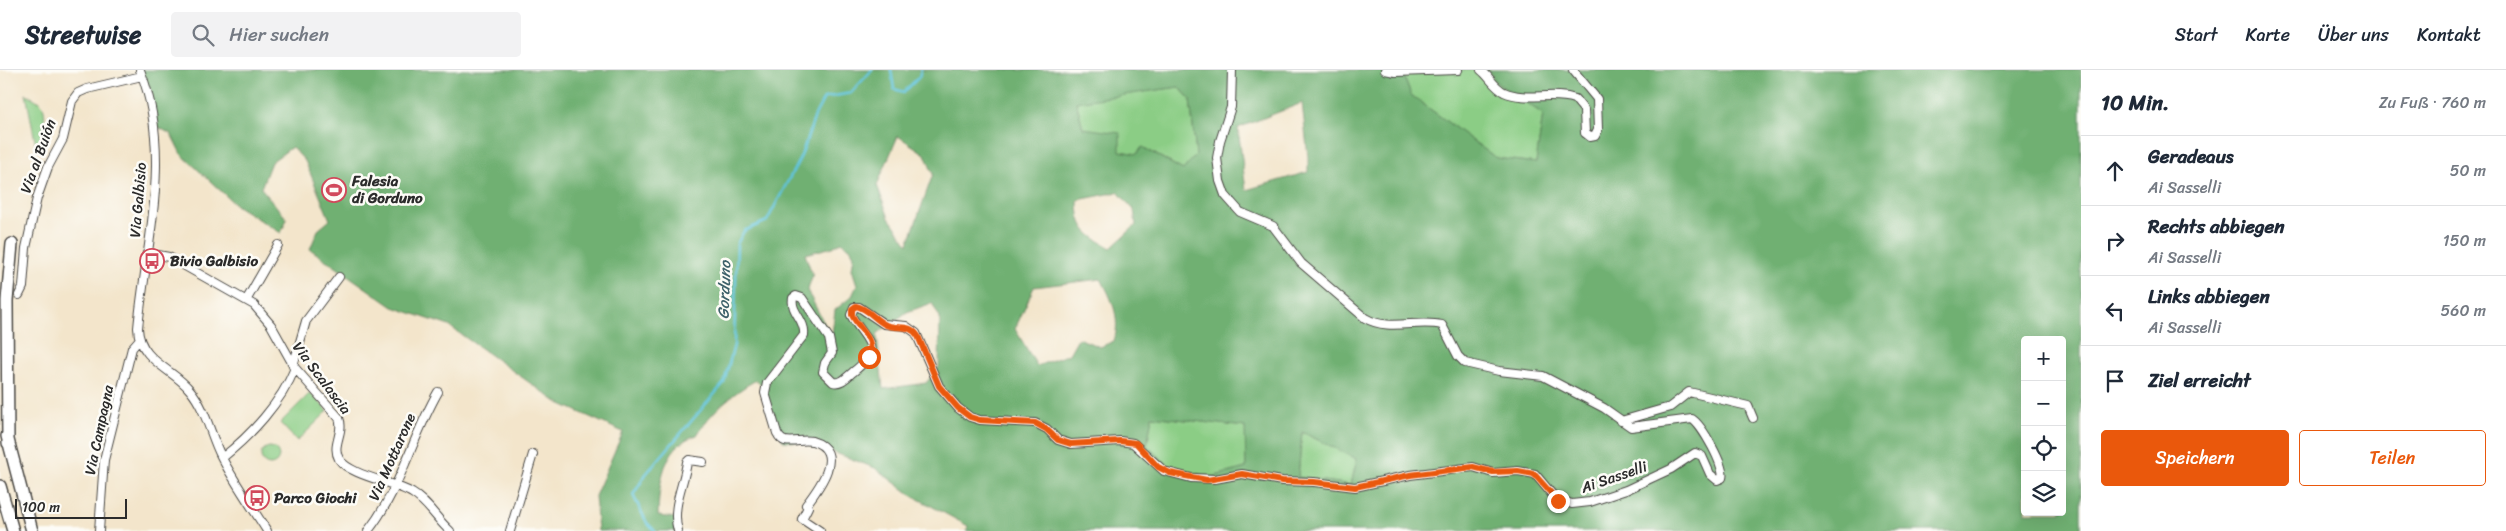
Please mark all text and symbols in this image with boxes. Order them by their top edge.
search box [171,12,521,57]
text: Streetwise [25,14,141,56]
text: Hier suchen [229,18,329,51]
text: Start [2175,19,2218,51]
text: Karte [2246,19,2290,51]
text: Über uns [2318,19,2389,51]
text: Kontakt [2417,19,2481,51]
icon: search [189,21,217,49]
text: 10 Min. [2101,84,2169,122]
text: Zu Fuß · 760 m [2379,88,2486,117]
street label: Via al Buión [13,115,63,197]
text: Geradeaus [2148,140,2234,173]
text: 50 m [2450,156,2486,185]
icon: ahead [2101,157,2129,185]
street label: Via Galbisio [122,161,154,239]
place label: Falesia di Gorduno [351,168,423,211]
text: Ai Sasselli [2148,173,2221,202]
sports icon: Falesia di Gorduno [321,177,347,203]
text: Rechts abbiegen [2148,210,2285,243]
text: 150 m [2443,226,2486,255]
icon: right [2101,227,2129,255]
text: Ai Sasselli [2148,243,2221,272]
bus stop icon: Bivio Galbisio [139,248,165,274]
place label: Bivio Galbisio [170,248,258,274]
water label: Gorduno [708,259,740,320]
text: Links abbiegen [2148,280,2270,313]
text: 560 m [2441,296,2486,325]
icon: left [2101,297,2129,325]
text: Ai Sasselli [2148,313,2221,342]
street label: Via Scalascia [286,336,359,421]
map controls [2021,336,2066,516]
button: + [2021,336,2066,381]
route start [858,346,881,369]
text: Ziel erreicht [2148,364,2251,397]
icon: arrive [2101,367,2129,395]
button: − [2021,381,2066,426]
street label: Via Campagna [77,382,121,477]
street label: Via Mottarone [361,409,423,505]
button: locate [2021,426,2066,471]
button: Speichern [2101,430,2289,486]
button: Teilen [2299,430,2486,486]
street label: Ai Sasselli [1576,453,1651,501]
button: layers [2021,471,2066,516]
bus stop icon: Parco Giochi [244,485,270,511]
place label: Parco Giochi [274,485,357,511]
route end [1547,490,1570,513]
text: 100 m [22,495,60,520]
scale bar [15,496,128,519]

